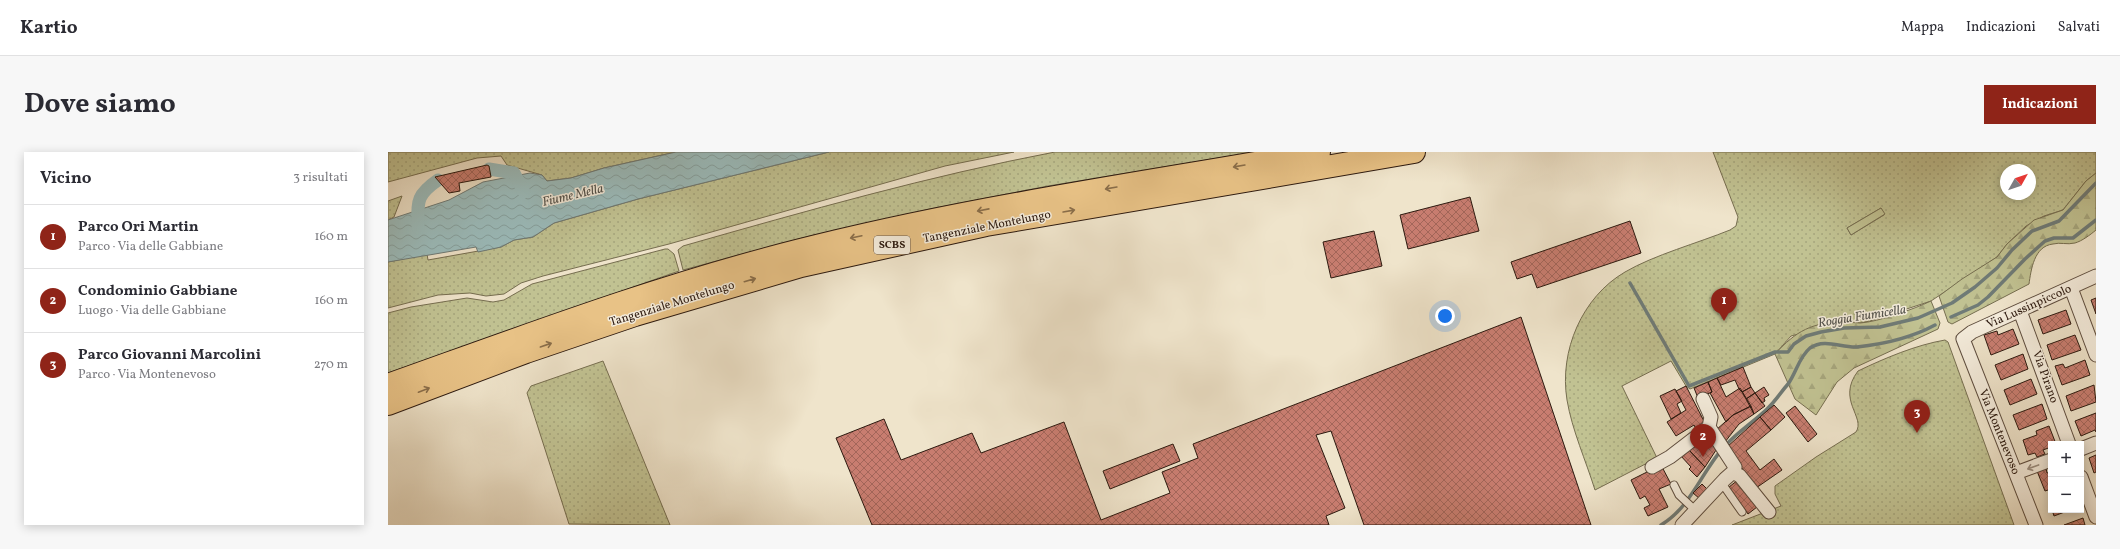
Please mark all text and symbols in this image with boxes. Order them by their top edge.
text: Kartio [20,15,78,41]
text: Mappa [1901,18,1944,37]
text: Indicazioni [1966,18,2036,37]
text: Salvati [2058,18,2100,37]
text: Dove siamo [24,85,176,124]
button: Indicazioni [1984,85,2096,124]
one-way arrow [1233,162,1246,170]
north arrow [2000,164,2036,200]
text: Vicino [40,167,91,190]
text: 3 risultati [293,169,348,187]
water label: Fiume Mella [541,180,605,212]
one-way arrow [1105,184,1118,192]
one-way arrow [977,206,990,214]
street label: Tangenziale Montelungo [922,207,1052,247]
one-way arrow [1062,207,1075,215]
text: Parco Ori Martin [78,217,199,238]
text: 1 [50,228,56,246]
text: 160 m [314,228,348,246]
one-way arrow [850,233,863,241]
road number: SCBS [874,236,910,254]
text: Parco · Via delle Gabbiane [78,238,223,256]
one-way arrow [743,276,756,283]
street label: Tangenziale Montelungo [608,277,736,331]
text: Condominio Gabbiane [78,281,237,302]
street label: Via Lussinpiccolo [1984,281,2074,333]
pin: 1 [1711,288,1737,321]
text: 2 [50,292,56,310]
text: 160 m [314,292,348,310]
water label: Roggia Fiumicella [1817,301,1907,333]
text: Luogo · Via delle Gabbiane [78,302,226,320]
your location [1435,306,1455,326]
one-way arrow [540,341,553,348]
text: Parco Giovanni Marcolini [78,345,261,366]
street label: Via Pirano [2028,349,2062,405]
text: 3 [50,356,56,374]
text: 270 m [314,356,348,374]
text: Parco · Via Montenevoso [78,366,216,384]
one-way arrow [418,386,430,394]
street label: Via Montenevoso [1975,387,2023,477]
pin: 3 [1904,400,1930,433]
pin: 2 [1690,424,1716,457]
map controls [2048,441,2084,513]
button: + [2048,441,2084,477]
one-way arrow [2028,463,2040,471]
button: − [2048,477,2084,513]

